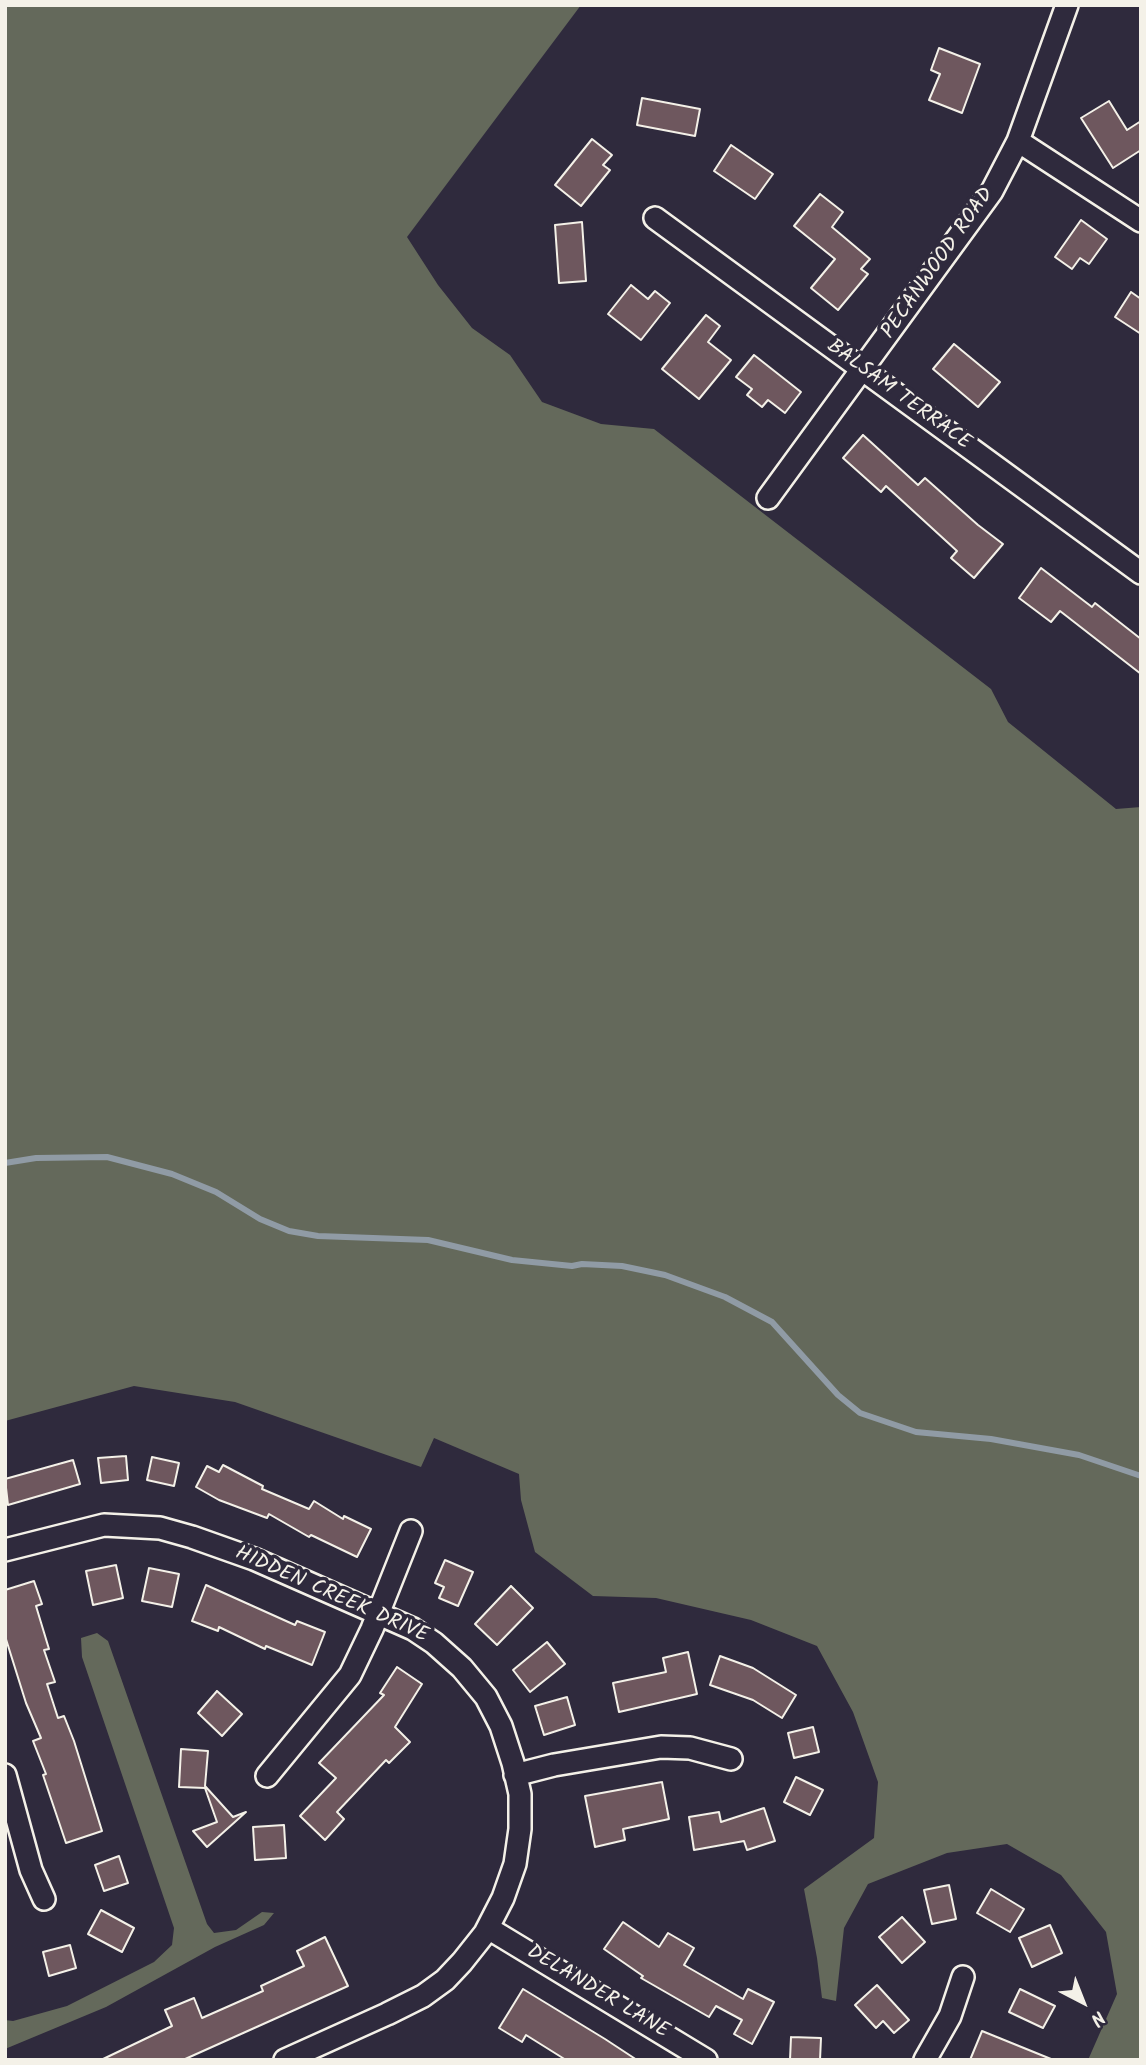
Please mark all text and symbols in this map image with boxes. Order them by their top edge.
street label: PECANWOOD ROAD [877,184,1001,344]
street label: BALSAM TERRACE [821,335,975,457]
street label: HIDDEN CREEK DRIVE [231,1542,431,1650]
street label: DELANDER LANE [521,1941,673,2045]
north arrow [1048,1967,1118,2037]
text: N [1083,2002,1112,2033]

